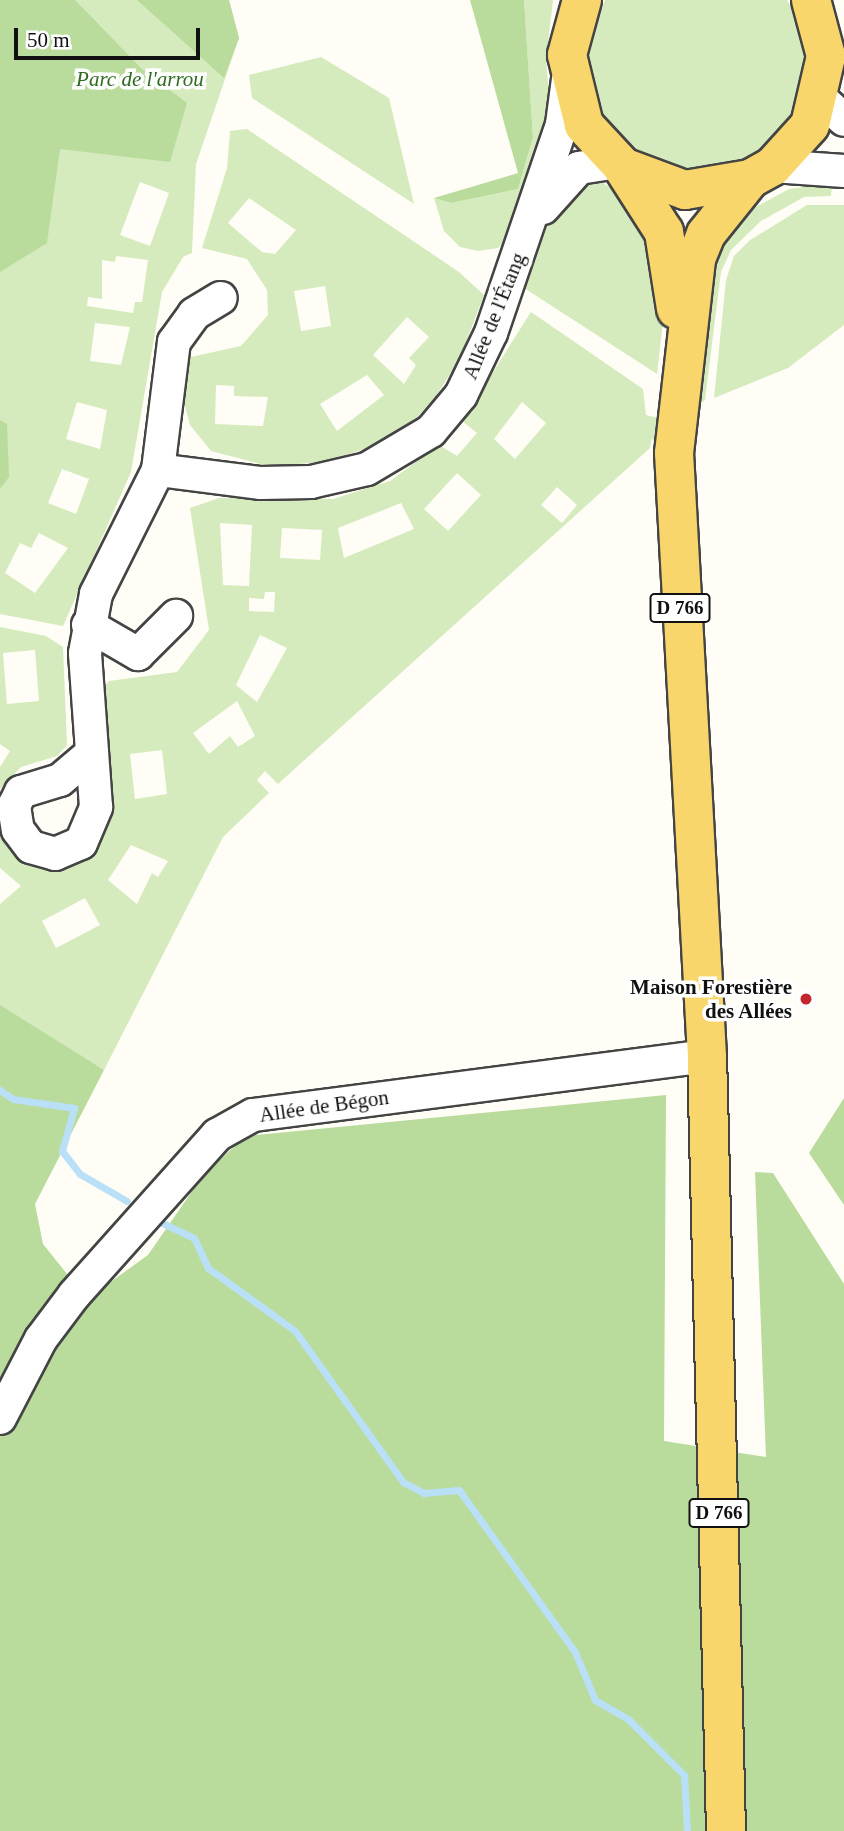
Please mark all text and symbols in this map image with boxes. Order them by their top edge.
scale bar [18,14,203,58]
text: 50 m [27,28,70,52]
park label: Parc de l'arrou [76,66,204,92]
street label: Allée de l'Étang [457,249,531,383]
road number: D 766 [648,593,712,624]
place label: Maison Forestière des Allées [630,974,792,1024]
marker: Maison Forestière des Allées [798,991,814,1007]
street label: Allée de Bégon [258,1084,390,1128]
road number: D 766 [688,1498,750,1528]

